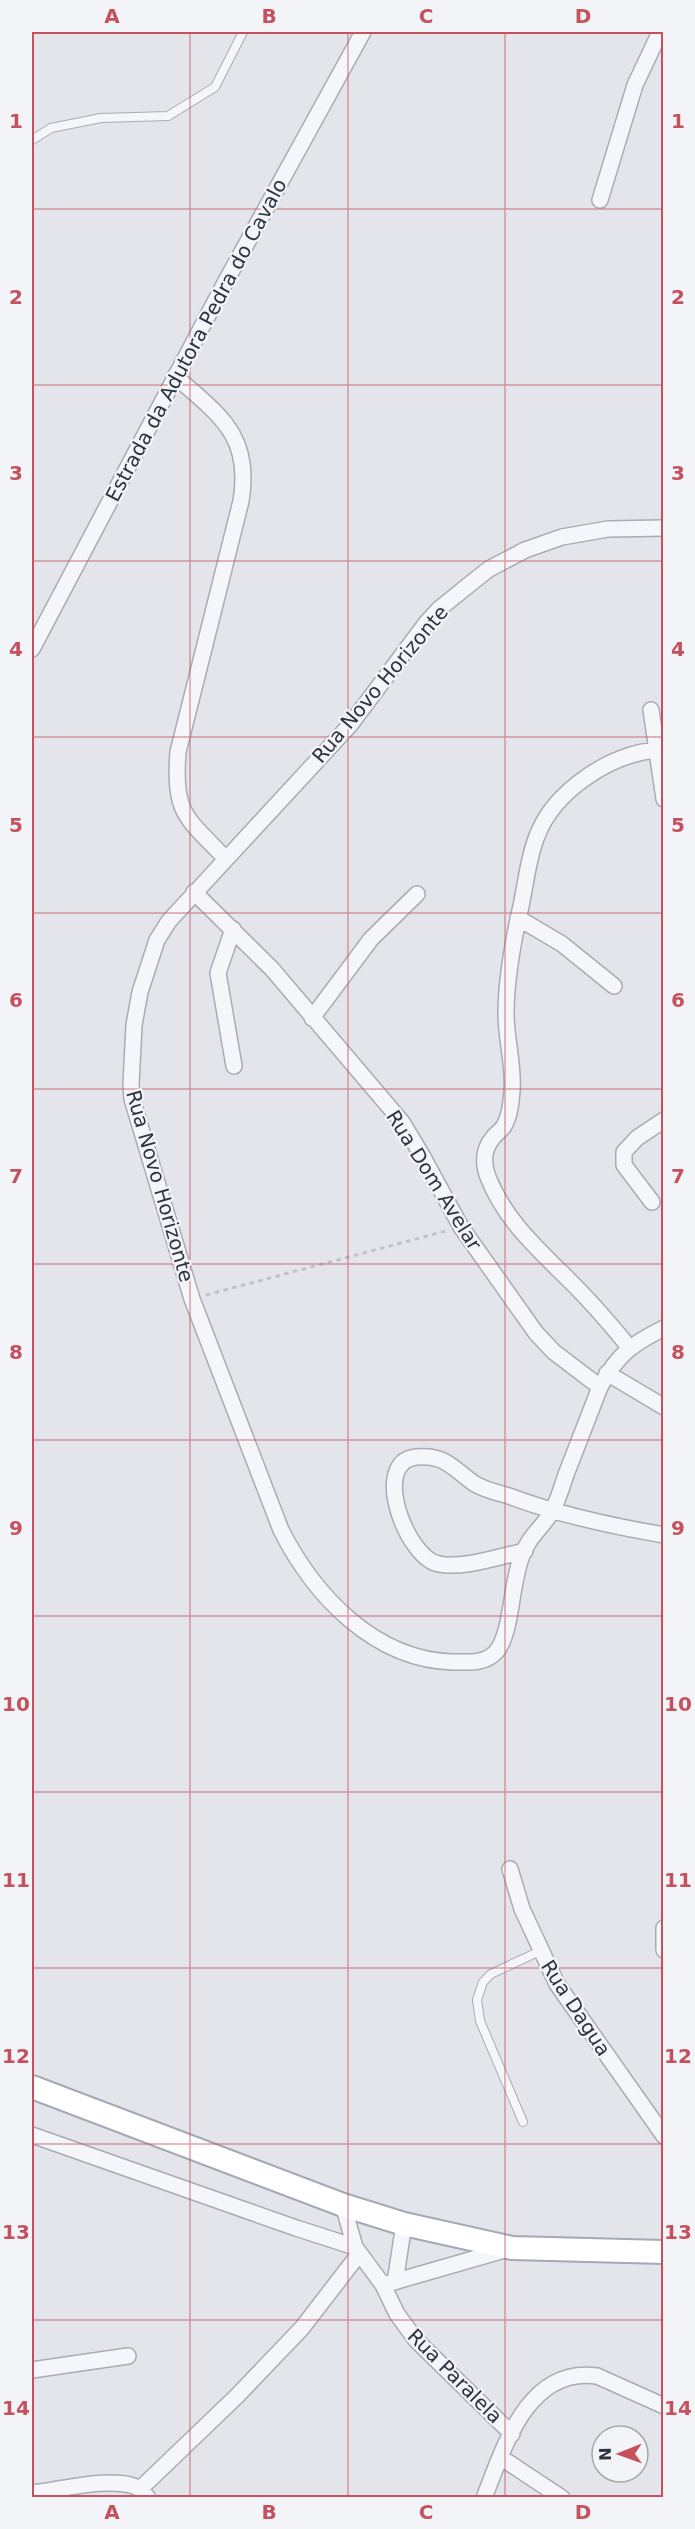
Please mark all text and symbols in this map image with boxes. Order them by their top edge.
text: A [104,4,120,28]
text: B [261,4,277,28]
text: C [419,4,433,28]
text: D [575,4,591,28]
text: 1 [9,109,23,133]
text: 1 [671,109,685,133]
street label: Estrada da Adutora Pedra do Cavalo [100,174,292,506]
text: 2 [9,285,23,309]
text: 2 [671,285,685,309]
text: 3 [9,461,23,485]
text: 3 [671,461,685,485]
street label: Rua Novo Horizonte [307,600,453,768]
text: 4 [9,637,23,661]
text: 4 [671,637,685,661]
text: 5 [9,813,23,837]
text: 5 [671,813,685,837]
text: 6 [9,988,23,1012]
text: 6 [671,988,685,1012]
street label: Rua Novo Horizonte [121,1087,199,1285]
street label: Rua Dom Avelar [381,1106,487,1255]
text: 7 [9,1164,23,1188]
text: 7 [671,1164,685,1188]
text: 8 [9,1340,23,1364]
text: 8 [671,1340,685,1364]
text: 9 [9,1516,23,1540]
text: 9 [671,1516,685,1540]
text: 10 [2,1692,30,1716]
text: 10 [664,1692,692,1716]
text: 11 [2,1868,30,1892]
text: 11 [664,1868,692,1892]
street label: Rua Dagua [536,1956,616,2060]
text: 12 [2,2044,30,2068]
text: 12 [664,2044,692,2068]
text: 13 [2,2220,30,2244]
text: 13 [664,2220,692,2244]
street label: Rua Paralela [403,2324,507,2428]
text: 14 [2,2396,30,2420]
text: 14 [664,2396,692,2420]
north arrow [590,2424,650,2484]
text: N [596,2447,615,2461]
text: A [104,2500,120,2524]
text: B [261,2500,277,2524]
text: C [419,2500,433,2524]
text: D [575,2500,591,2524]

